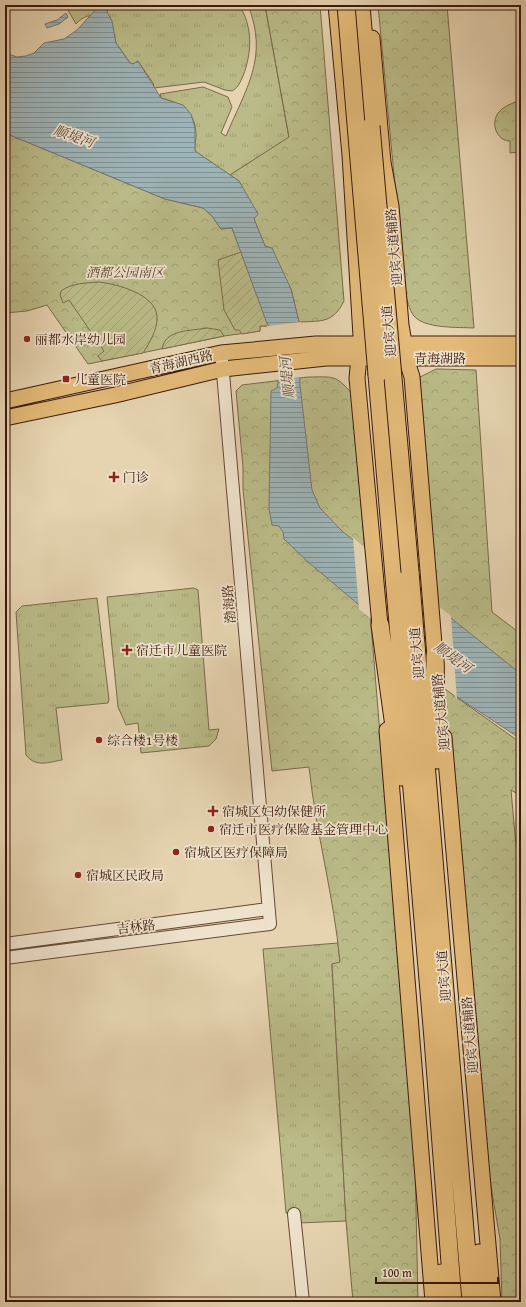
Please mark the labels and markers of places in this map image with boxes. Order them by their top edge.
place label: 丽都水岸幼儿园 [35,330,126,349]
marker: 丽都水岸幼儿园 [22,334,32,344]
place label: 儿童医院 [74,370,126,389]
marker: 儿童医院 [61,374,71,384]
place label: 门诊 [123,468,149,487]
marker: 门诊 [108,471,120,483]
place label: 宿迁市儿童医院 [136,641,227,660]
marker: 宿迁市儿童医院 [121,644,133,656]
place label: 综合楼1号楼 [107,731,178,750]
marker: 综合楼1号楼 [94,735,104,745]
place label: 宿城区妇幼保健所 [222,802,326,821]
marker: 宿城区妇幼保健所 [207,805,219,817]
place label: 宿迁市医疗保险基金管理中心 [219,820,388,839]
marker: 宿迁市医疗保险基金管理中心 [206,824,216,834]
place label: 宿城区医疗保障局 [184,843,288,862]
marker: 宿城区医疗保障局 [171,847,181,857]
place label: 宿城区民政局 [86,866,164,885]
marker: 宿城区民政局 [73,870,83,880]

